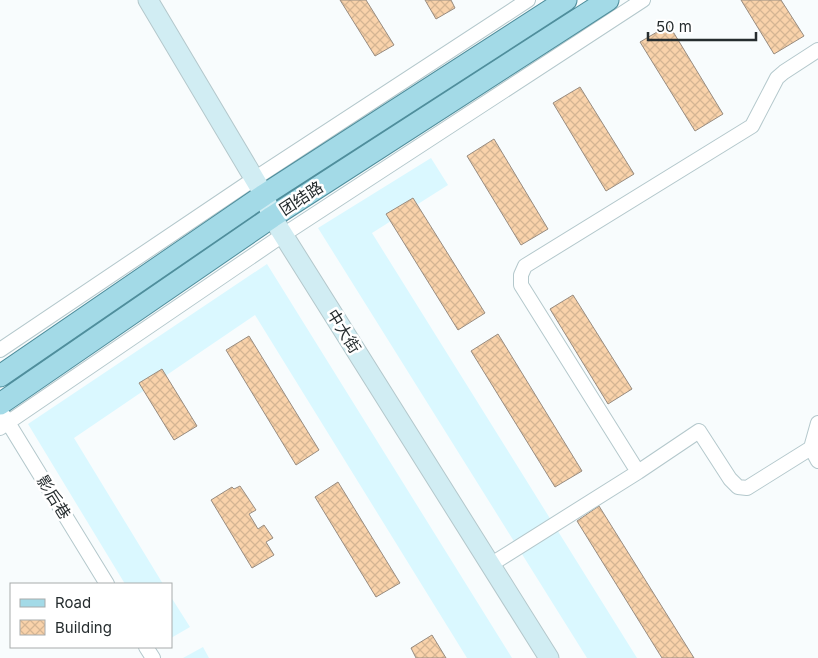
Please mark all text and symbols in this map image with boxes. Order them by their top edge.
scale bar [648,10,756,42]
text: 50 m [656,17,692,36]
street label: 团结路 [275,177,327,219]
street label: 中大街 [323,305,365,357]
street label: 影后巷 [33,471,75,523]
legend [10,583,172,648]
text: Road [55,593,91,612]
text: Building [55,618,112,637]

